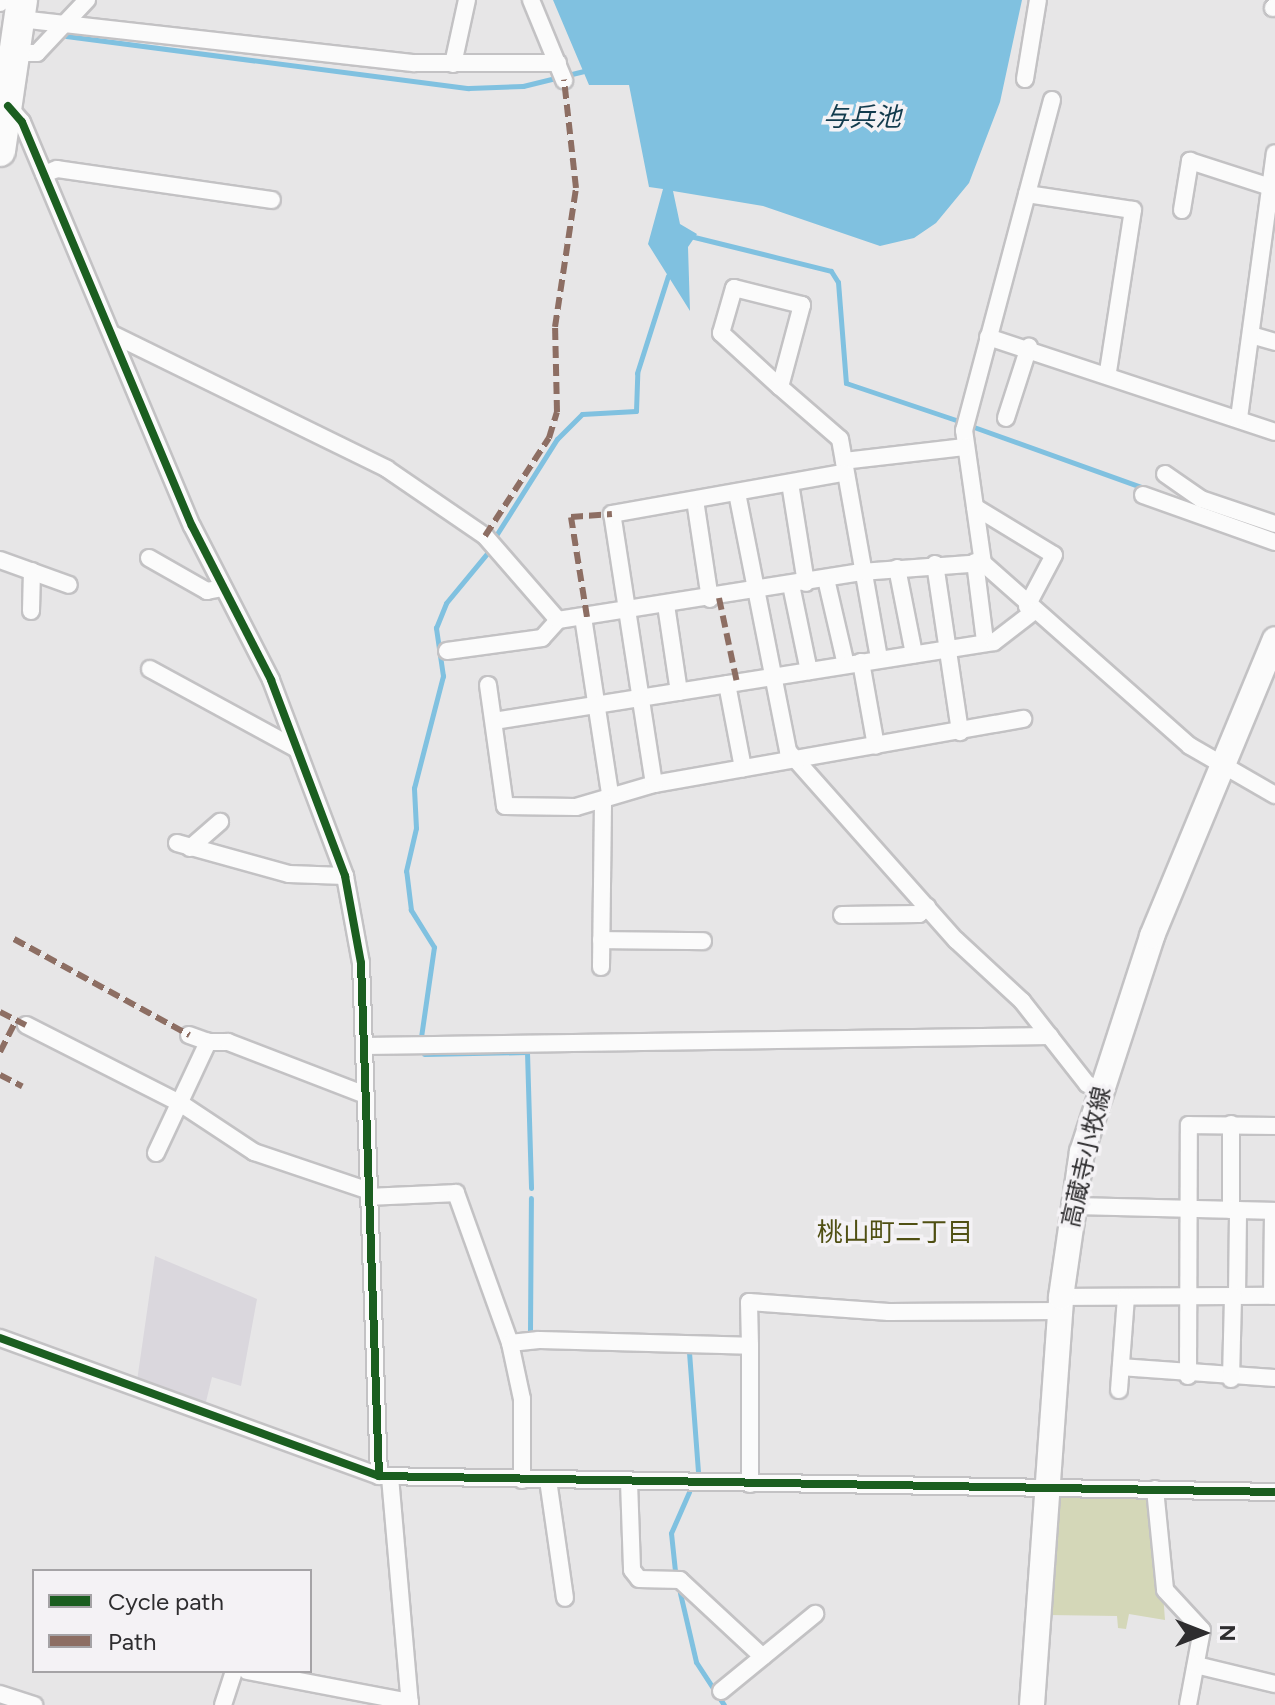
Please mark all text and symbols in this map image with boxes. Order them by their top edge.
water label: 与兵池 [823,102,901,134]
street label: 高蔵寺小牧線 [1056,1084,1116,1230]
district label: 桃山町二丁目 [817,1217,973,1249]
legend [32,1569,312,1673]
text: Cycle path [108,1587,224,1616]
north arrow [1163,1593,1243,1673]
text: N [1214,1624,1241,1642]
text: Path [108,1627,156,1656]

